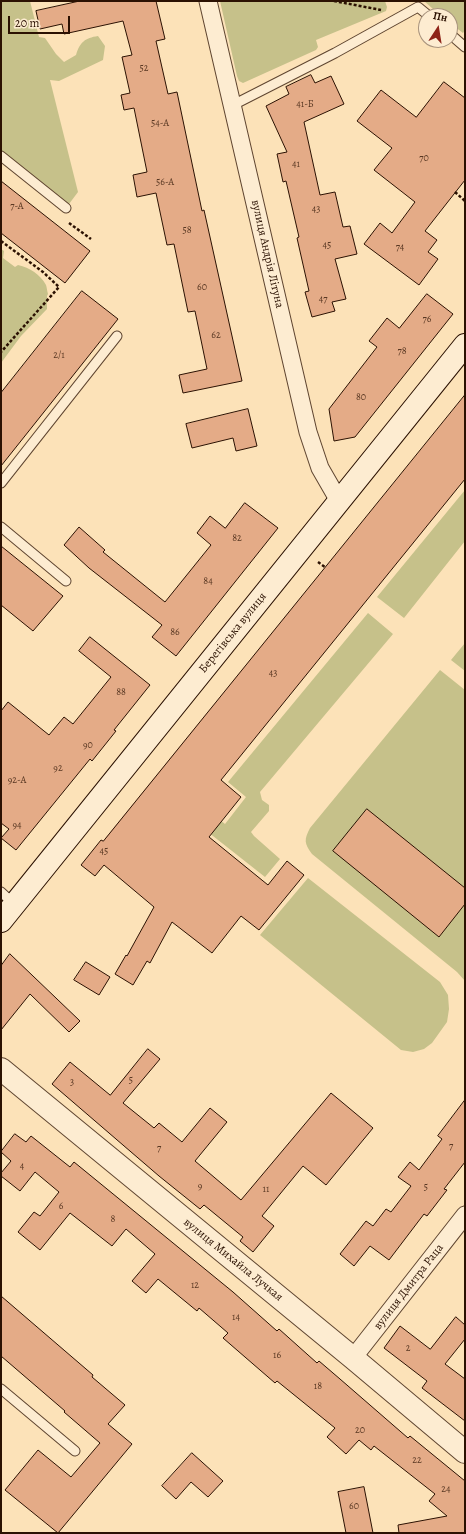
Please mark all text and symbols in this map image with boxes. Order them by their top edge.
scale bar [10,8,72,34]
north arrow [418,8,458,48]
text: Пн [432,8,449,26]
text: 20 m [15,15,39,31]
house number: 52 [139,63,149,75]
house number: 41-Б [296,99,314,111]
house number: 54-А [151,118,169,130]
house number: 70 [419,153,429,165]
house number: 41 [292,159,300,171]
house number: 56-А [156,177,174,189]
street label: вулиця Андрія Літуна [248,198,286,310]
house number: 7-А [10,201,24,213]
house number: 43 [312,204,320,216]
house number: 58 [182,225,192,237]
house number: 45 [323,240,331,252]
house number: 74 [396,242,404,254]
house number: 60 [197,282,207,294]
house number: 47 [319,294,327,306]
house number: 76 [423,314,431,326]
house number: 62 [211,330,221,342]
house number: 78 [397,346,407,358]
house number: 2/1 [53,350,65,362]
house number: 80 [356,392,366,404]
house number: 82 [232,533,242,545]
house number: 84 [203,576,213,588]
street label: Берегівська вулиця [196,590,270,676]
house number: 86 [170,627,180,639]
house number: 43 [269,668,277,680]
house number: 88 [116,687,126,699]
house number: 90 [83,740,93,752]
house number: 92 [53,763,63,775]
house number: 92-А [8,775,26,787]
house number: 94 [12,820,22,832]
house number: 45 [100,846,108,858]
house number: 5 [129,1075,133,1087]
house number: 3 [70,1077,74,1089]
house number: 7 [449,1141,453,1153]
house number: 7 [157,1143,161,1155]
house number: 4 [20,1161,24,1173]
house number: 9 [198,1181,202,1193]
house number: 5 [424,1182,428,1194]
house number: 11 [263,1184,269,1196]
house number: 6 [59,1201,63,1213]
house number: 8 [111,1214,115,1226]
street label: вулиця Михайла Лучкая [180,1215,286,1305]
street label: вулиця Дмитра Раца [371,1241,447,1333]
house number: 12 [191,1280,199,1292]
house number: 14 [232,1312,240,1324]
house number: 2 [406,1343,410,1355]
house number: 16 [273,1350,281,1362]
house number: 18 [314,1381,322,1393]
house number: 20 [355,1425,365,1437]
house number: 22 [412,1455,422,1467]
house number: 24 [441,1484,451,1496]
house number: 60 [349,1501,359,1513]

